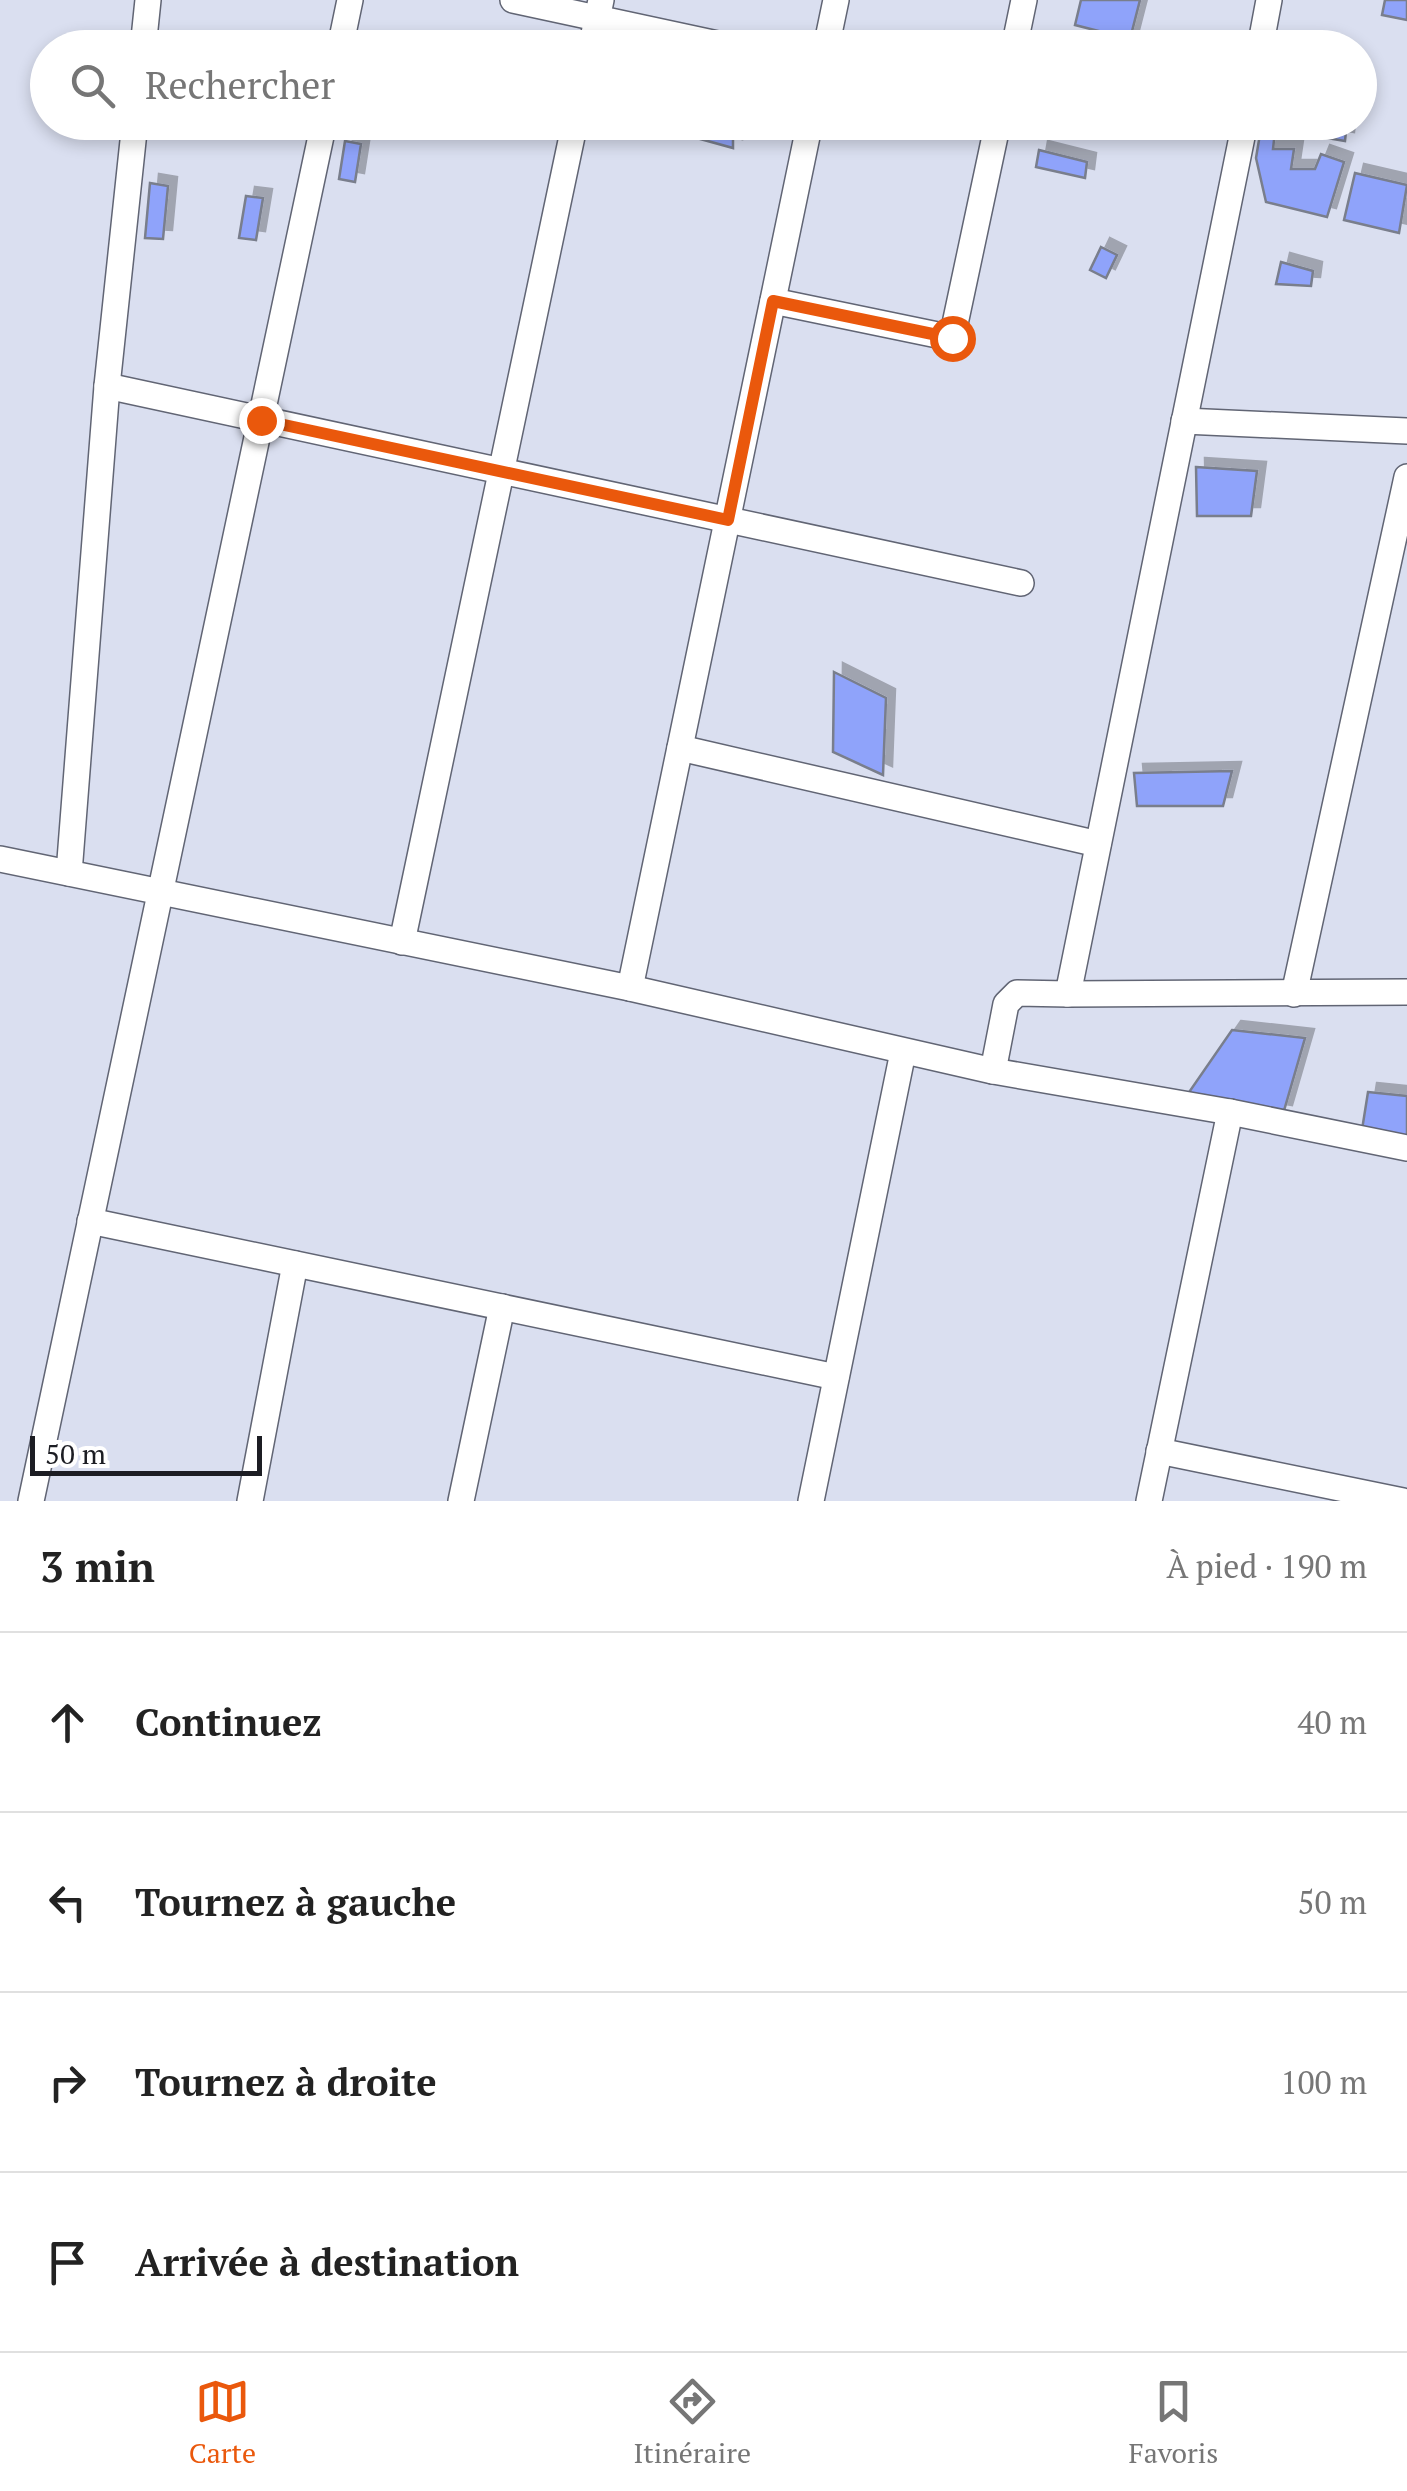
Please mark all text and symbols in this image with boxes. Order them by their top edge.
search box [30,30,1377,140]
icon: search [65,58,120,113]
text: Rechercher [145,60,335,110]
route start [930,316,976,362]
route end [239,398,285,444]
scale bar [30,1431,262,1476]
text: 50 m [45,1435,106,1472]
text: 3 min [40,1538,155,1594]
text: À pied · 190 m [1167,1545,1367,1587]
icon: ahead [40,1695,95,1750]
text: Continuez [135,1697,322,1747]
text: 40 m [1297,1701,1367,1743]
icon: left [40,1875,95,1930]
text: Tournez à gauche [135,1877,456,1927]
text: 50 m [1297,1881,1367,1923]
icon: right [40,2055,95,2110]
text: Tournez à droite [135,2057,437,2107]
text: 100 m [1280,2061,1367,2103]
icon: arrive [40,2235,95,2290]
text: Arrivée à destination [135,2237,519,2287]
tab: Carte [189,2374,256,2471]
tab: Itinéraire [633,2374,751,2471]
tab: Favoris [1128,2374,1218,2471]

